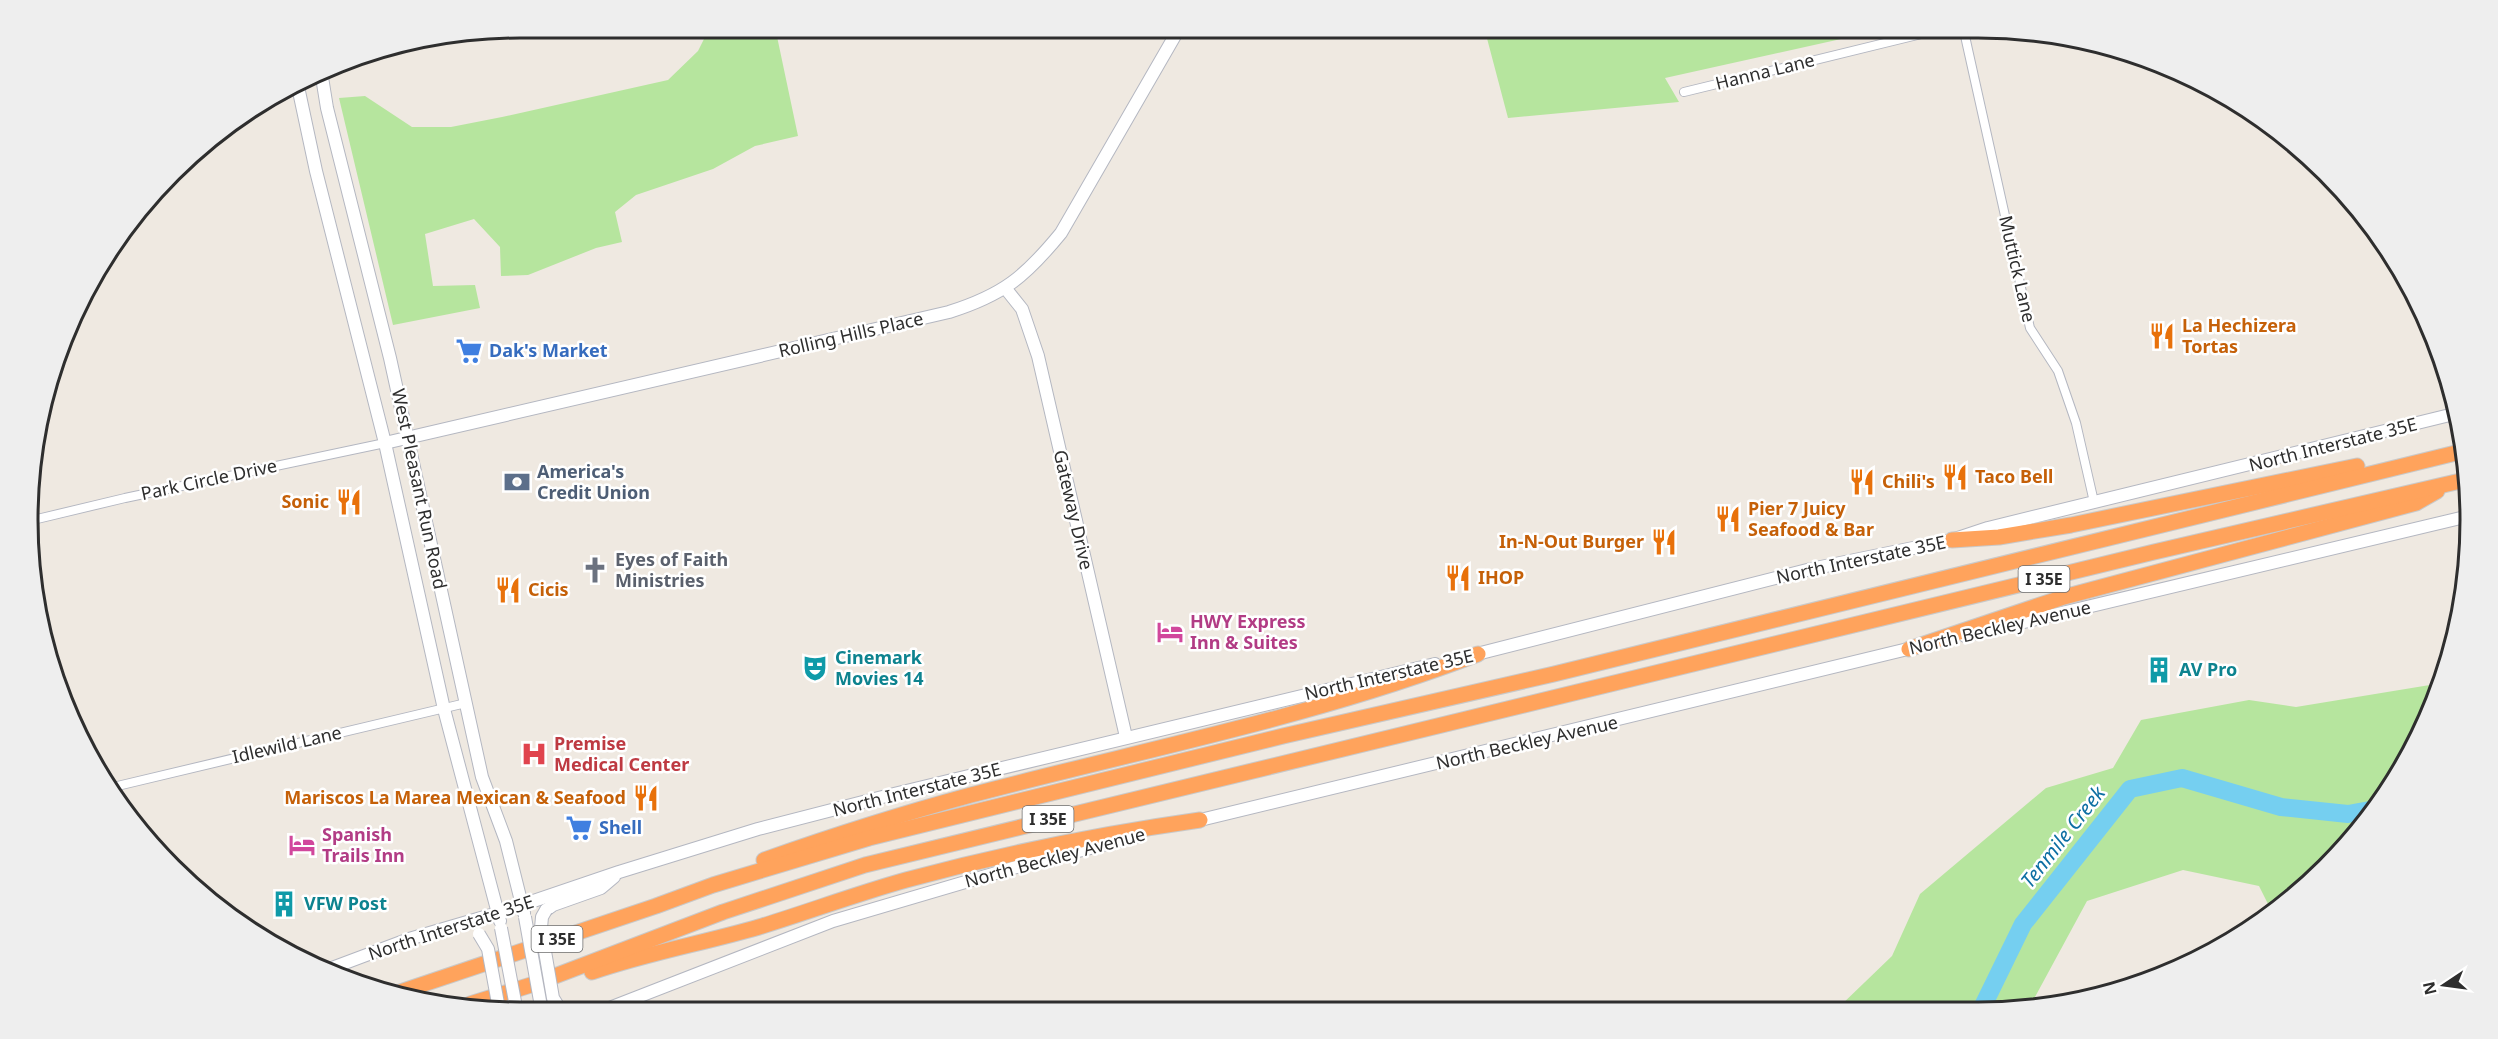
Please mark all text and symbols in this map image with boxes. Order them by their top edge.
street label: Hanna Lane [1713,47,1817,95]
street label: Muttick Lane [1994,213,2042,324]
street label: Rolling Hills Place [776,306,926,362]
place label: La Hechizera Tortas [2182,313,2297,358]
restaurant icon: La Hechizera Tortas [2147,321,2177,351]
supermarket icon: Dak's Market [454,336,484,366]
place label: Dak's Market [489,338,608,362]
street label: West Pleasant Run Road [387,386,453,591]
street label: North Interstate 35E [2246,411,2419,477]
street label: Gateway Drive [1049,448,1099,572]
street label: Park Circle Drive [139,453,279,505]
place label: America's Credit Union [537,459,650,504]
restaurant icon: Taco Bell [1940,462,1970,492]
place label: Taco Bell [1975,464,2053,488]
bank icon: America's Credit Union [502,467,532,497]
restaurant icon: Chili's [1847,467,1877,497]
place label: Chili's [1882,469,1935,493]
restaurant icon: Sonic [334,487,364,517]
place label: Sonic [281,489,329,513]
place label: Pier 7 Juicy Seafood & Bar [1748,496,1874,541]
restaurant icon: Pier 7 Juicy Seafood & Bar [1713,504,1743,534]
restaurant icon: In-N-Out Burger [1649,527,1679,557]
place label: In-N-Out Burger [1499,529,1644,553]
street label: North Interstate 35E [1774,529,1948,589]
place label: Eyes of Faith Ministries [615,547,728,592]
church icon: Eyes of Faith Ministries [580,555,610,585]
restaurant icon: IHOP [1443,563,1473,593]
place label: IHOP [1478,565,1524,589]
road number: I 35E [2018,566,2070,592]
restaurant icon: Cicis [493,575,523,605]
place label: Cicis [528,577,569,601]
street label: North Beckley Avenue [1907,594,2093,660]
place label: HWY Express Inn & Suites [1190,609,1306,654]
hotel icon: HWY Express Inn & Suites [1155,617,1185,647]
street label: North Interstate 35E [1302,643,1476,705]
place label: Cinemark Movies 14 [835,645,924,690]
theatre icon: Cinemark Movies 14 [800,653,830,683]
building icon: AV Pro [2144,655,2174,685]
place label: AV Pro [2179,657,2237,681]
street label: North Beckley Avenue [1434,709,1620,775]
street label: Idlewild Lane [230,720,344,768]
place label: Premise Medical Center [554,731,689,776]
hospital icon: Premise Medical Center [519,739,549,769]
street label: North Interstate 35E [830,756,1003,822]
water label: Tenmile Creek [2014,779,2112,893]
restaurant icon: Mariscos La Marea Mexican & Seafood [631,783,661,813]
place label: Mariscos La Marea Mexican & Seafood [284,785,626,809]
road number: I 35E [1022,806,1074,832]
supermarket icon: Shell [564,813,594,843]
place label: Shell [599,815,642,839]
street label: North Beckley Avenue [962,821,1148,893]
place label: Spanish Trails Inn [322,822,405,867]
hotel icon: Spanish Trails Inn [287,830,317,860]
building icon: VFW Post [269,889,299,919]
street label: North Interstate 35E [365,889,537,965]
place label: VFW Post [304,891,387,915]
road number: I 35E [532,926,582,952]
north arrow [2414,955,2474,1015]
text: N [2417,980,2442,997]

